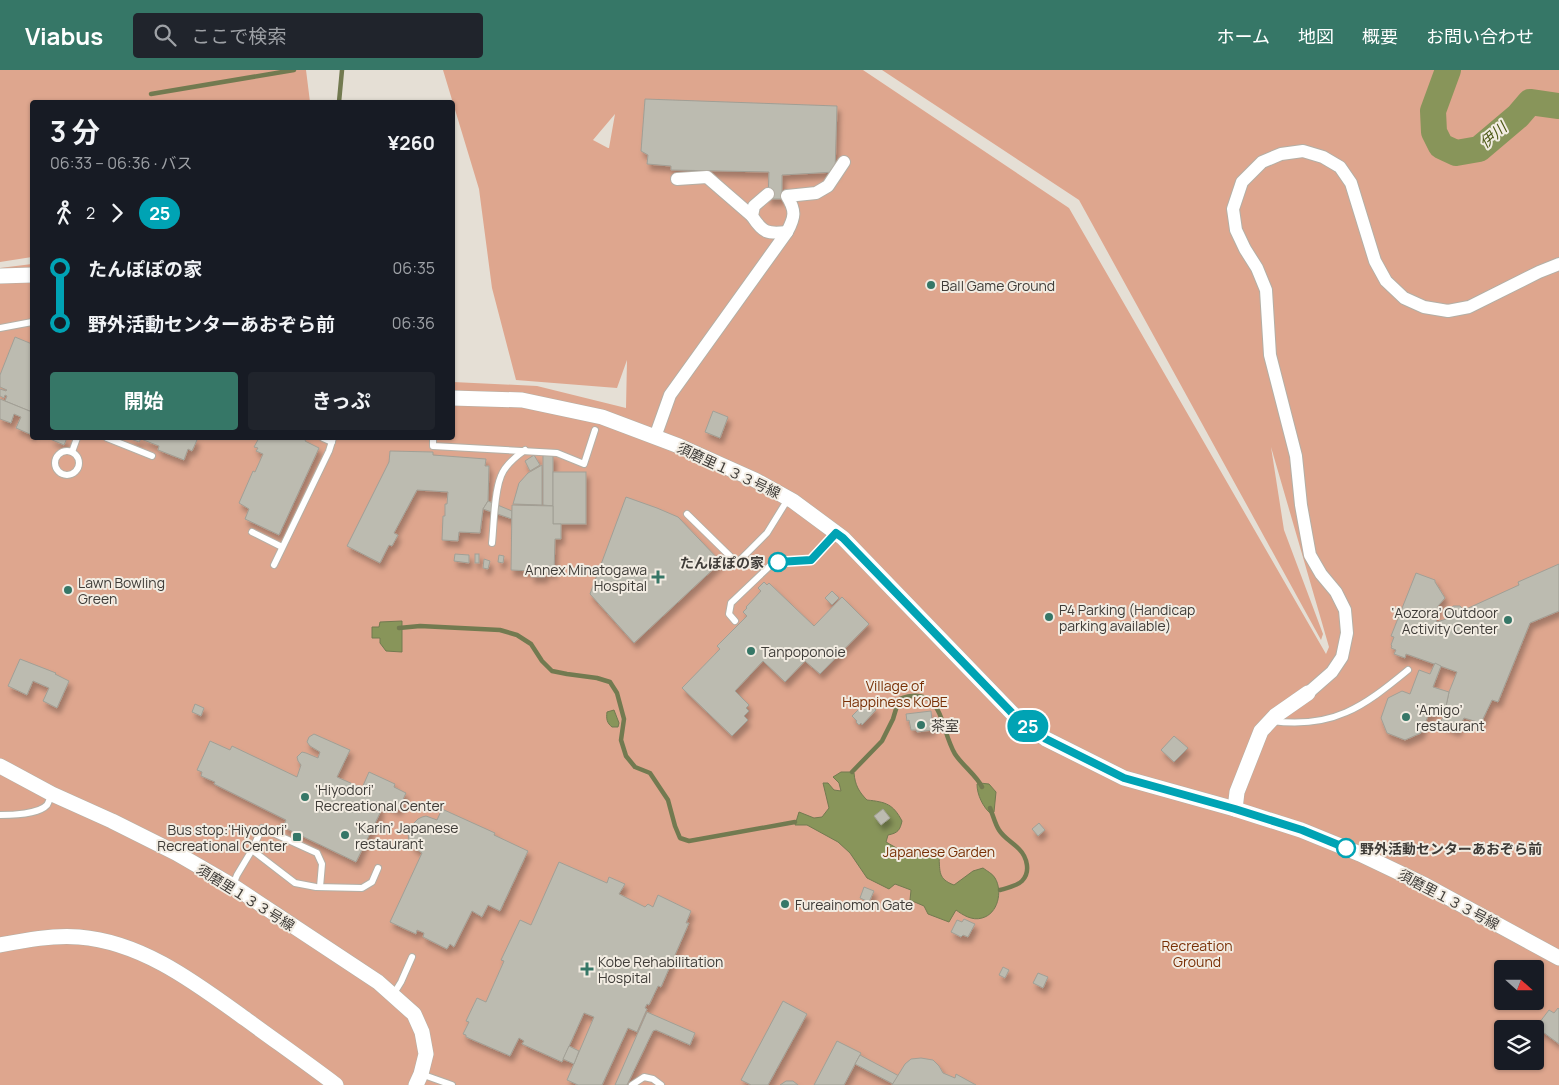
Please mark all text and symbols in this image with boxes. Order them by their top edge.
search box [133,13,483,58]
text: Viabus [25,19,103,52]
icon: search [151,21,179,49]
text: ここで検索 [191,23,286,49]
text: ホーム [1217,24,1270,48]
text: 地図 [1298,24,1334,48]
text: 概要 [1362,24,1398,48]
text: お問い合わせ [1426,24,1534,48]
text: 3 分 [50,112,100,150]
water label: 伊川 [1475,116,1513,153]
text: ¥260 [388,130,435,156]
text: 06:33 – 06:36 · バス [50,152,192,174]
icon: walk [50,199,78,227]
icon: forward [103,199,131,227]
text: 25 [149,201,170,225]
text: 2 [86,202,95,224]
text: たんぽぽの家 [88,256,202,282]
text: 06:35 [392,257,435,279]
place label: Ball Game Ground [941,276,1055,295]
marker: Ball Game Ground [925,279,937,291]
text: 野外活動センターあおぞら前 [88,311,335,337]
text: 06:36 [392,312,435,334]
button: 開始 [50,372,238,430]
button: きっぷ [248,372,435,430]
street label: 須磨里１３３号線 [674,438,784,502]
marker: たんぽぽの家 [768,552,788,572]
place label: たんぽぽの家 [680,553,764,572]
place label: Annex Minatogawa Hospital [525,560,647,595]
marker: Annex Minatogawa Hospital [651,570,665,584]
place label: Lawn Bowling Green [78,573,165,608]
marker: Lawn Bowling Green [62,584,74,596]
place label: P4 Parking (Handicap parking available) [1059,600,1195,635]
place label: ‘Aozora’ Outdoor Activity Center [1391,603,1498,638]
marker: P4 Parking (Handicap parking available) [1043,611,1055,623]
marker: ‘Aozora’ Outdoor Activity Center [1502,614,1514,626]
place label: Tanpoponoie [761,642,846,661]
marker: Tanpoponoie [745,645,757,657]
park label: Village of Happiness KOBE [842,676,948,711]
place label: ‘Amigo’ restaurant [1416,700,1485,735]
line badge: 25 [1006,710,1050,742]
marker: ‘Amigo’ restaurant [1400,711,1412,723]
text: 25 [1017,714,1039,738]
place label: 茶室 [931,716,959,735]
marker: 茶室 [915,719,927,731]
place label: ‘Hiyodori’ Recreational Center [315,780,445,815]
marker: ‘Hiyodori’ Recreational Center [299,791,311,803]
place label: ‘Karin’ Japanese restaurant [355,818,458,853]
place label: Bus stop:‘Hiyodori’ Recreational Center [157,820,287,855]
marker: ‘Karin’ Japanese restaurant [339,829,351,841]
marker: Bus stop:‘Hiyodori’ Recreational Center [291,831,303,843]
marker: 野外活動センターあおぞら前 [1336,838,1356,858]
place label: 野外活動センターあおぞら前 [1360,839,1542,858]
park label: Japanese Garden [883,842,995,861]
street label: 須磨里１３３号線 [193,859,299,935]
street label: 須磨里１３３号線 [1395,864,1503,934]
place label: Fureainomon Gate [795,895,913,914]
marker: Fureainomon Gate [779,898,791,910]
park label: Recreation Ground [1162,936,1232,971]
place label: Kobe Rehabilitation Hospital [598,952,723,987]
north arrow [1494,960,1544,1010]
map controls [1494,960,1544,1070]
marker: Kobe Rehabilitation Hospital [580,962,594,976]
button: layers [1494,1020,1544,1070]

